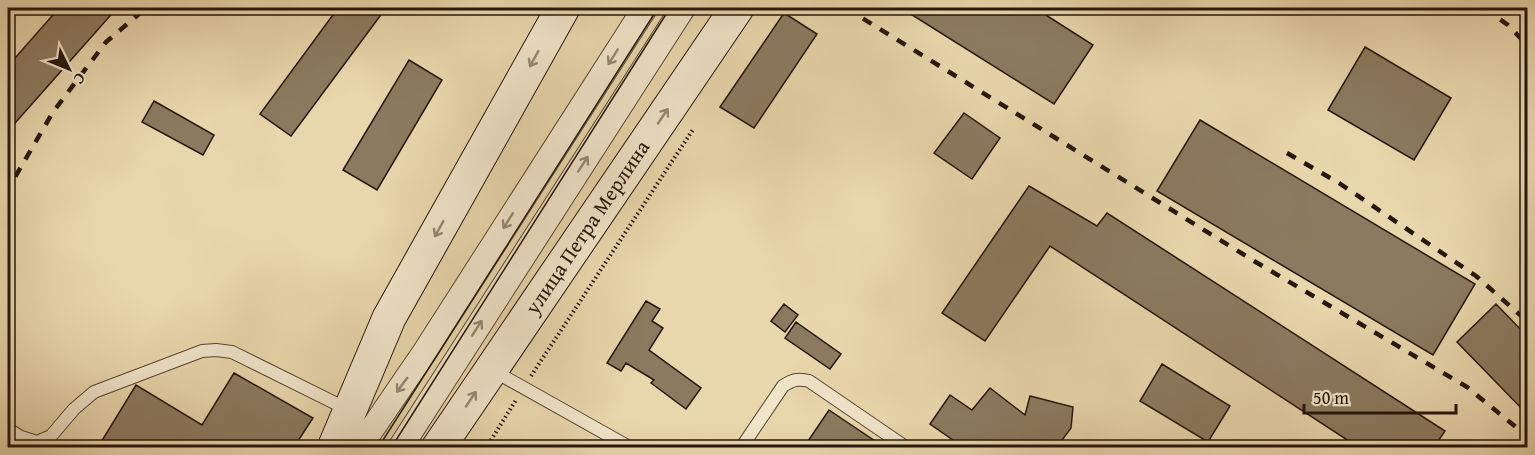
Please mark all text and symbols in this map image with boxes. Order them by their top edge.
north arrow [39,39,99,99]
one-way arrow [607,48,619,65]
one-way arrow [528,49,539,67]
text: С [68,68,92,91]
one-way arrow [657,109,669,125]
street label: улица Петра Мерлина [516,133,657,321]
one-way arrow [577,156,589,172]
one-way arrow [502,212,514,229]
one-way arrow [433,220,445,237]
one-way arrow [471,319,484,336]
one-way arrow [396,376,408,392]
scale bar [1304,377,1456,415]
text: 50 m [1313,384,1349,411]
one-way arrow [465,391,477,408]

